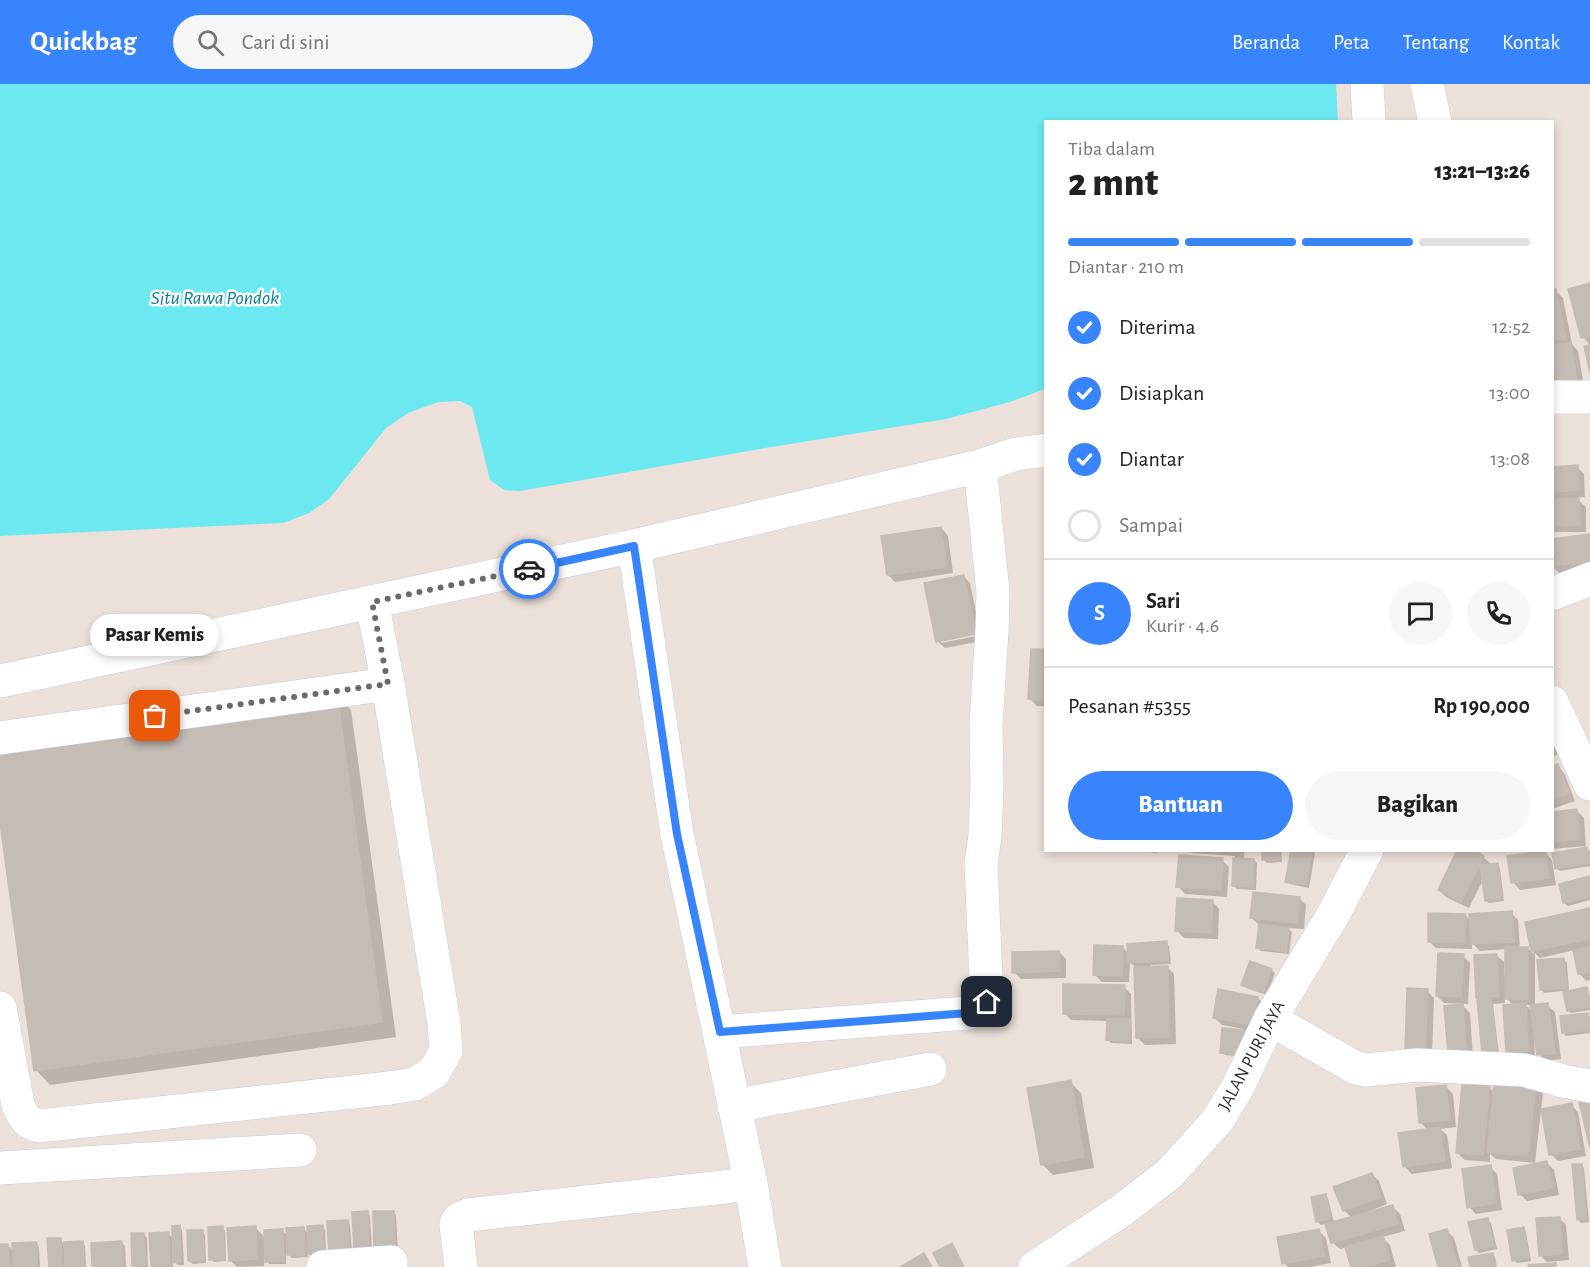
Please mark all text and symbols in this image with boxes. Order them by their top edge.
search box [173,15,593,69]
icon: search [194,26,227,59]
text: Quickbag [30,28,137,56]
text: Cari di sini [242,31,330,53]
text: Beranda [1232,32,1300,53]
text: Peta [1333,32,1369,53]
text: Tentang [1402,32,1469,53]
text: Kontak [1502,32,1560,53]
text: Tiba dalam [1068,139,1155,159]
text: 13:21–13:26 [1435,160,1530,182]
text: 2 mnt [1068,164,1158,203]
text: Diantar · 210 m [1068,257,1184,277]
water label: Situ Rawa Pondok [151,288,279,308]
icon: check [1068,311,1101,344]
text: Diterima [1119,316,1196,338]
text: 12:52 [1492,317,1530,337]
icon: check [1068,377,1101,410]
text: Disiapkan [1119,382,1204,404]
text: 13:00 [1489,383,1530,403]
icon: check [1068,443,1101,476]
text: Diantar [1119,448,1184,470]
text: 13:08 [1490,449,1530,469]
text: Sampai [1119,514,1183,536]
courier [499,539,559,599]
icon: car [513,553,546,586]
button: chat [1389,582,1452,645]
button: phone [1467,582,1530,645]
text: Sari [1146,590,1180,612]
text: S [1094,602,1105,624]
callout: Pasar Kemis [90,614,219,656]
text: Kurir · 4.6 [1146,616,1219,636]
text: Pasar Kemis [105,625,204,645]
pin [129,690,180,741]
text: Pesanan #5355 [1068,695,1191,717]
text: Rp 190,000 [1433,695,1530,717]
icon: bag [138,699,171,732]
button: Bantuan [1068,771,1293,840]
button: Bagikan [1305,771,1530,840]
pin [961,976,1012,1027]
icon: home [970,985,1003,1018]
street label: JALAN PURI JAYA [1215,998,1289,1114]

